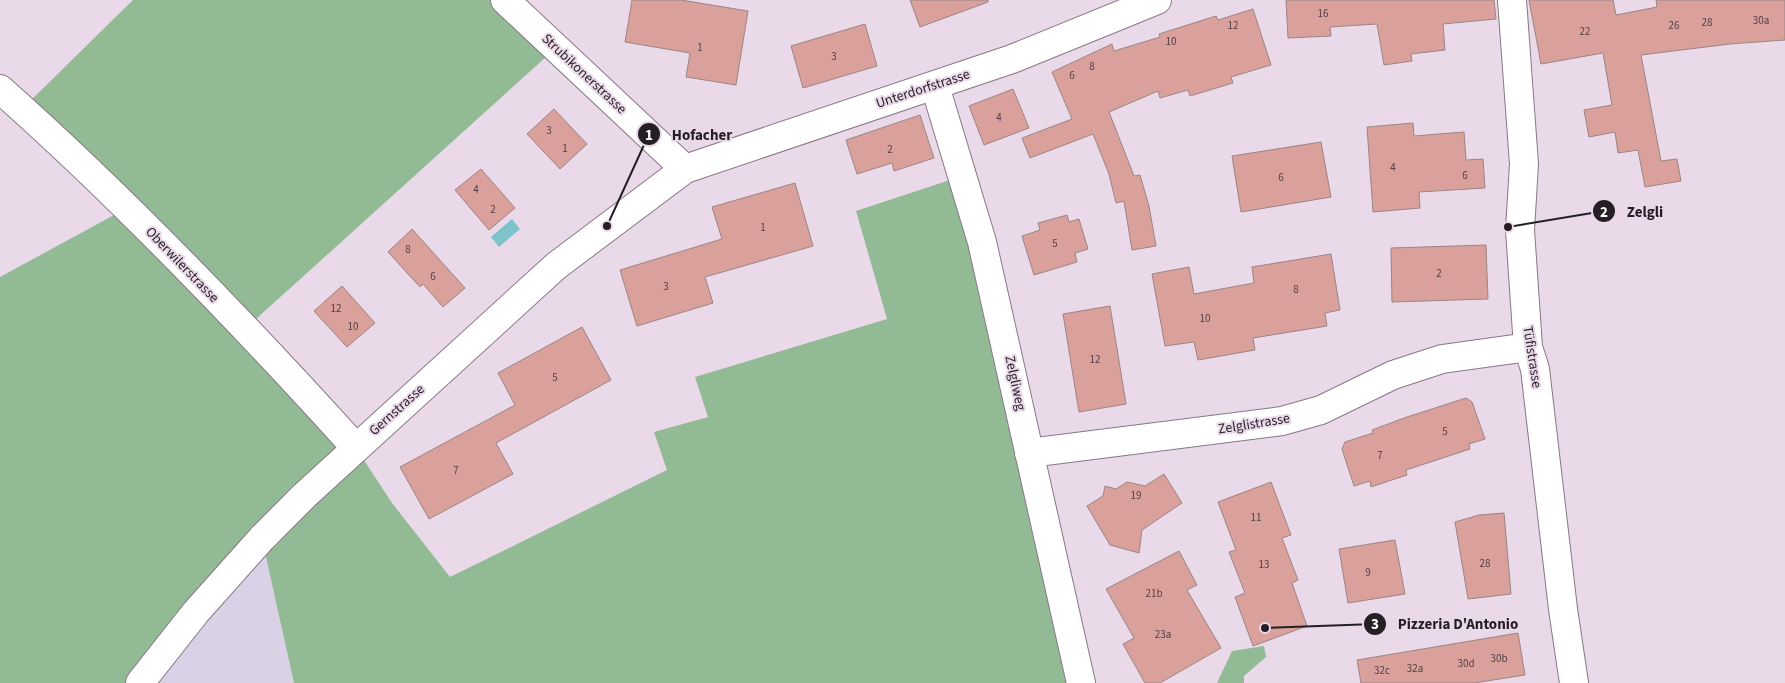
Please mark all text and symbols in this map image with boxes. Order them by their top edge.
house number: 16 [1318,6,1329,21]
house number: 30a [1753,13,1769,28]
house number: 28 [1702,15,1713,30]
house number: 12 [1228,18,1238,33]
house number: 26 [1669,18,1680,33]
house number: 22 [1580,24,1590,39]
street label: Strubikonerstrasse [537,29,631,119]
house number: 10 [1166,34,1176,49]
house number: 1 [697,40,703,55]
house number: 3 [831,49,837,64]
house number: 8 [1089,59,1095,74]
street label: Unterdorfstrasse [873,64,973,114]
house number: 6 [1069,68,1075,83]
house number: 4 [996,110,1002,125]
callout: Hofacher [637,119,742,149]
house number: 3 [546,123,552,138]
text: 1 [645,125,653,146]
text: Hofacher [672,125,732,146]
house number: 1 [562,141,568,156]
house number: 2 [887,142,893,157]
house number: 4 [1390,160,1396,175]
house number: 6 [1462,168,1468,183]
house number: 6 [1278,170,1284,185]
house number: 4 [473,182,479,197]
callout: Zelgli [1592,196,1673,226]
house number: 2 [490,202,496,217]
text: 2 [1600,202,1608,223]
text: Zelgli [1627,202,1663,223]
house number: 1 [760,220,766,235]
street label: Oberwilerstrasse [141,223,223,307]
house number: 5 [1052,236,1058,251]
house number: 8 [405,242,411,257]
house number: 2 [1436,266,1442,281]
house number: 6 [430,269,436,284]
house number: 3 [663,279,669,294]
house number: 8 [1293,282,1299,297]
house number: 12 [331,301,341,316]
house number: 10 [1200,311,1210,326]
house number: 10 [348,319,358,334]
street label: Tüfistrasse [1517,325,1547,390]
house number: 12 [1090,352,1100,367]
street label: Zelgliweg [999,354,1031,412]
house number: 5 [552,370,558,385]
street label: Gernstrasse [365,380,429,440]
street label: Zelglistrasse [1217,408,1291,440]
house number: 5 [1442,424,1448,439]
house number: 7 [1377,448,1383,463]
house number: 7 [453,463,459,478]
house number: 19 [1131,488,1141,503]
house number: 11 [1251,510,1261,525]
house number: 28 [1480,556,1491,571]
house number: 13 [1259,557,1269,572]
house number: 9 [1365,565,1371,580]
house number: 21b [1145,586,1163,601]
callout: Pizzeria D'Antonio [1362,609,1528,639]
text: 3 [1371,614,1379,635]
text: Pizzeria D'Antonio [1398,614,1518,635]
house number: 23a [1155,627,1171,642]
house number: 30b [1490,651,1508,666]
house number: 30d [1457,656,1475,671]
house number: 32a [1407,661,1423,676]
house number: 32c [1374,663,1390,678]

